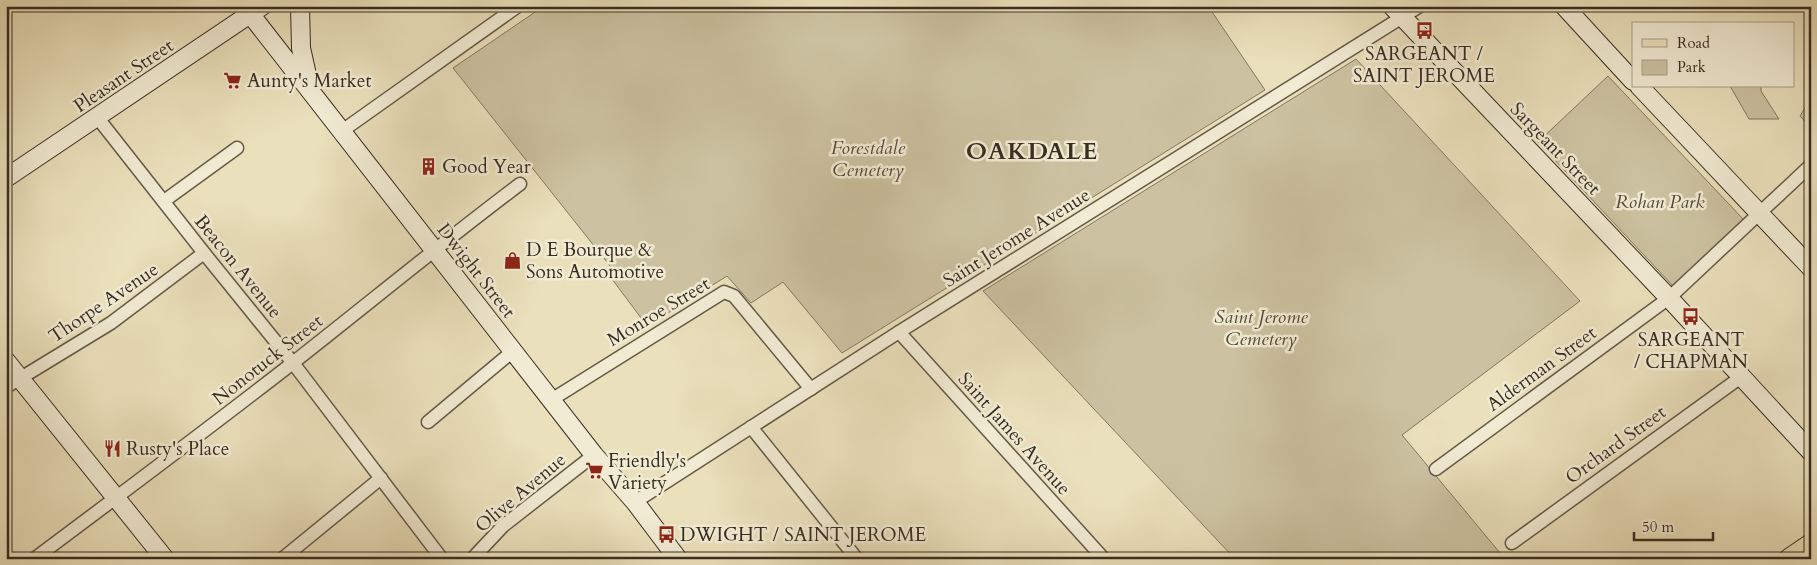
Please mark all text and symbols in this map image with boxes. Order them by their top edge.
bus stop icon: SARGEANT / SAINT JEROME [1414,20,1434,40]
legend [1632,22,1794,88]
street label: Pleasant Street [69,33,179,119]
text: Road [1677,33,1710,53]
place label: SARGEANT / SAINT JEROME [1353,41,1495,89]
text: Park [1677,57,1706,77]
place label: Aunty's Market [247,68,371,94]
supermarket icon: Aunty's Market [223,70,243,90]
street label: Sargeant Street [1504,97,1606,201]
park label: Forestdale Cemetery [831,135,906,183]
district label: OAKDALE [966,135,1098,168]
place label: Good Year [442,154,531,180]
building icon: Good Year [418,156,438,176]
street label: Saint Jerome Avenue [938,182,1095,294]
park label: Rohan Park [1615,189,1705,215]
street label: Beacon Avenue [188,209,288,324]
street label: Dwight Street [431,218,522,324]
place label: D E Bourque & Sons Automotive [526,237,664,285]
shop icon: D E Bourque & Sons Automotive [502,250,522,270]
street label: Thorpe Avenue [44,257,163,349]
street label: Monroe Street [602,271,715,353]
park label: Saint Jerome Cemetery [1214,304,1309,352]
bus stop icon: SARGEANT / CHAPMAN [1681,306,1701,326]
street label: Nonotuck Street [207,308,328,411]
street label: Alderman Street [1481,320,1602,418]
place label: SARGEANT / CHAPMAN [1634,327,1748,375]
street label: Saint James Avenue [952,366,1077,501]
street label: Orchard Street [1560,399,1671,490]
place label: Rusty's Place [126,436,229,462]
restaurant icon: Rusty's Place [102,438,122,458]
street label: Olive Avenue [470,447,572,539]
place label: Friendly's Variety [608,448,686,496]
supermarket icon: Friendly's Variety [584,461,604,481]
scale bar [1634,510,1713,542]
text: 50 m [1642,517,1674,537]
place label: DWIGHT / SAINT JEROME [680,522,926,548]
bus stop icon: DWIGHT / SAINT JEROME [656,524,676,544]

